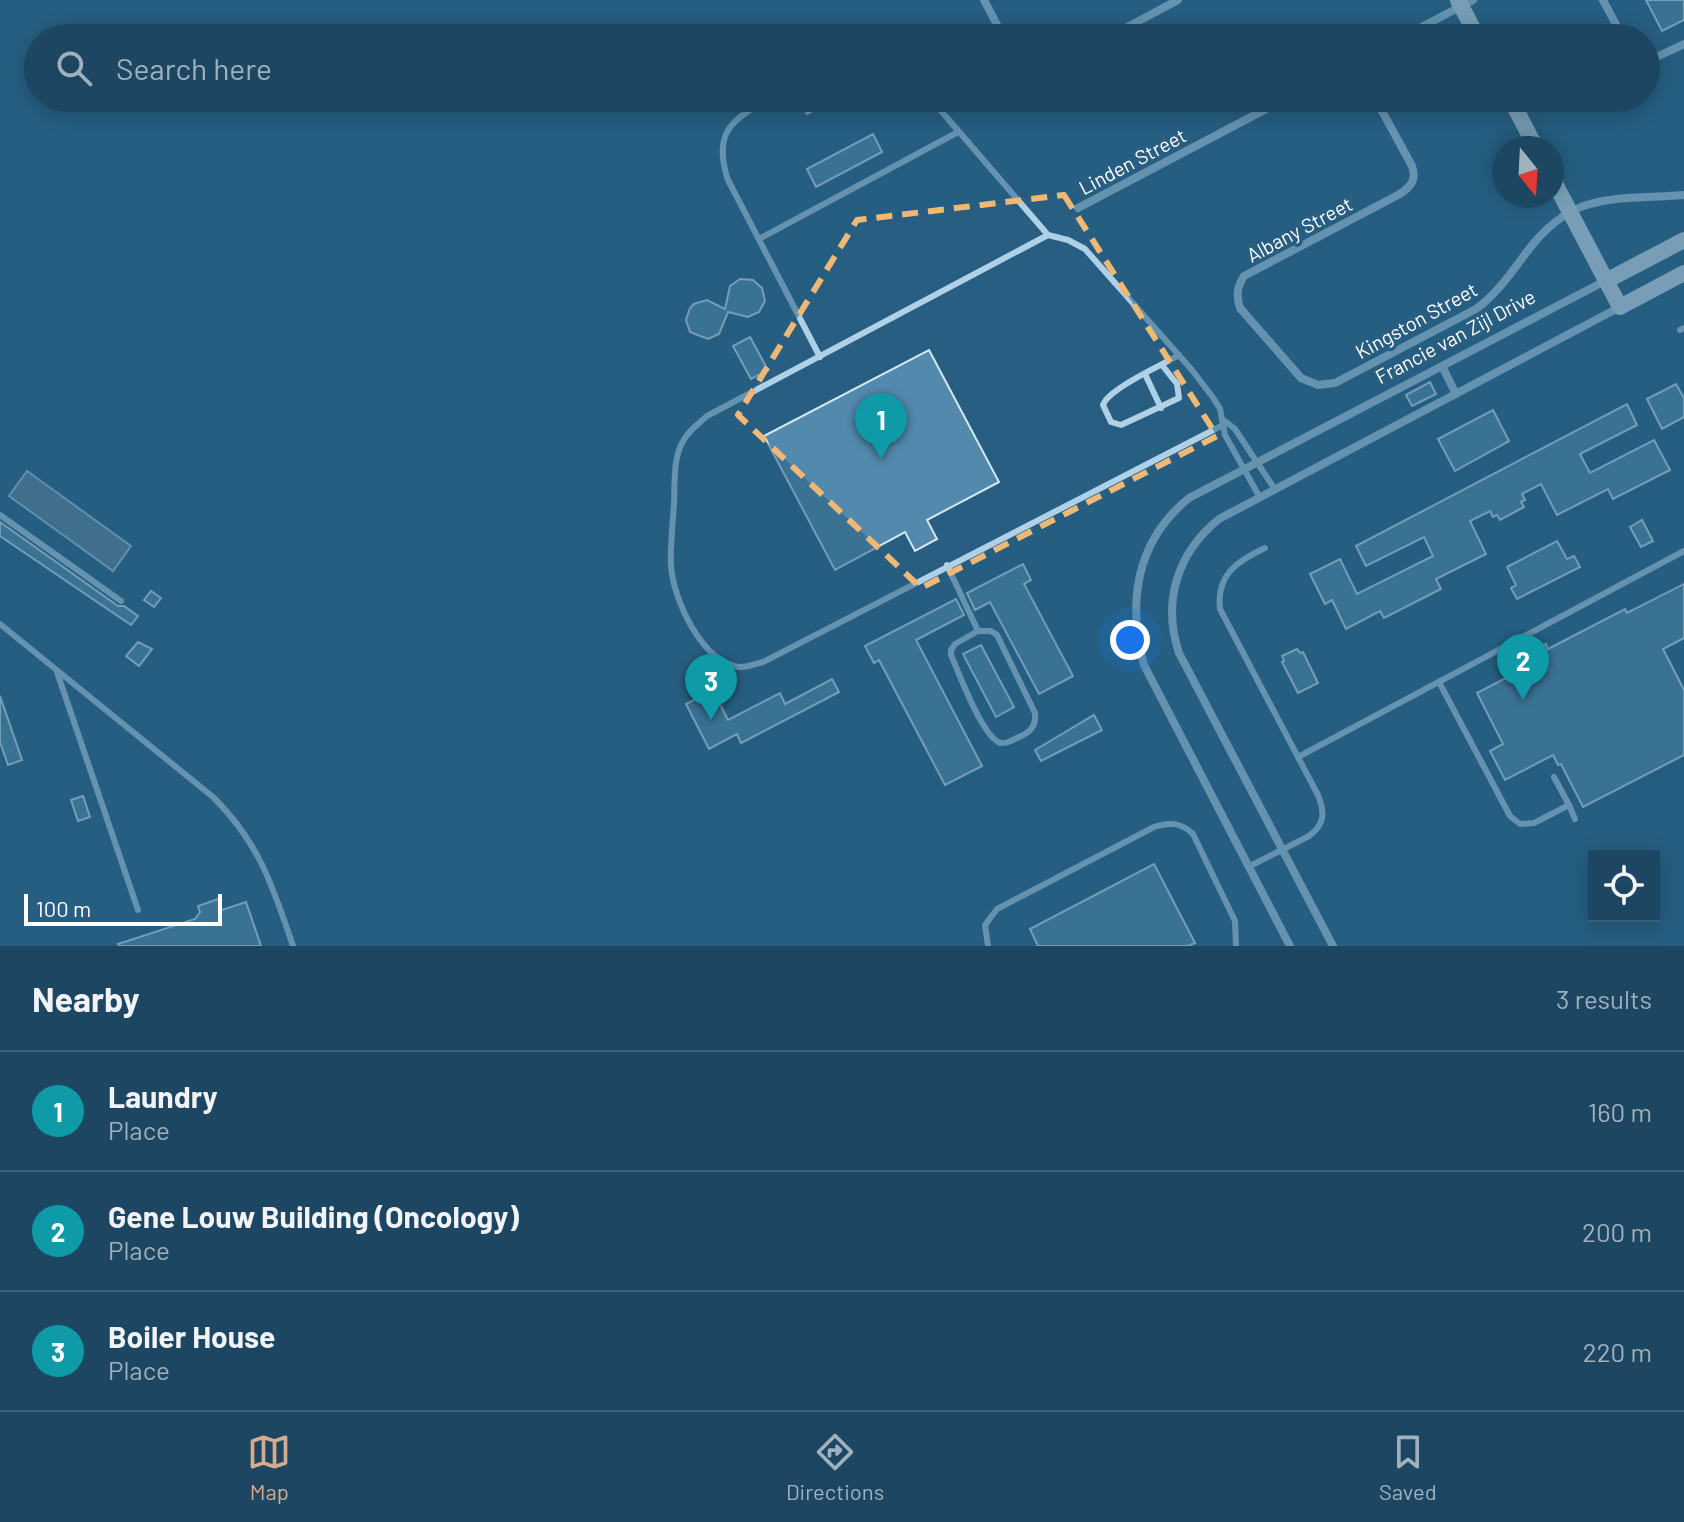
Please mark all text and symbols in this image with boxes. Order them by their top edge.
search box [24,24,1660,112]
icon: search [52,46,96,90]
text: Search here [116,50,272,86]
street label: Linden Street [1074,123,1190,199]
north arrow [1492,136,1564,208]
street label: Albany Street [1242,191,1356,267]
street label: Kingston Street [1351,277,1481,363]
street label: Francie van Zijl Drive [1371,284,1539,388]
pin: 1 [855,393,907,459]
your location [1110,620,1150,660]
pin: 2 [1497,634,1549,700]
pin: 3 [685,654,737,720]
map controls [1588,850,1660,922]
button: locate [1588,850,1660,922]
scale bar [24,890,222,926]
text: 100 m [36,895,91,921]
text: Nearby [32,978,140,1019]
text: 3 results [1556,983,1652,1014]
text: Laundry [108,1078,218,1114]
text: 1 [53,1096,63,1127]
text: 160 m [1588,1096,1652,1127]
text: Place [108,1114,170,1145]
text: Gene Louw Building (Oncology) [108,1198,519,1234]
text: 2 [51,1216,65,1247]
text: 200 m [1582,1216,1652,1247]
text: Place [108,1234,170,1265]
text: Boiler House [108,1318,276,1354]
text: 3 [51,1336,65,1367]
text: 220 m [1583,1336,1652,1367]
text: Place [108,1354,170,1385]
tab: Map [247,1430,291,1504]
tab: Directions [786,1430,884,1504]
tab: Saved [1379,1430,1437,1504]

